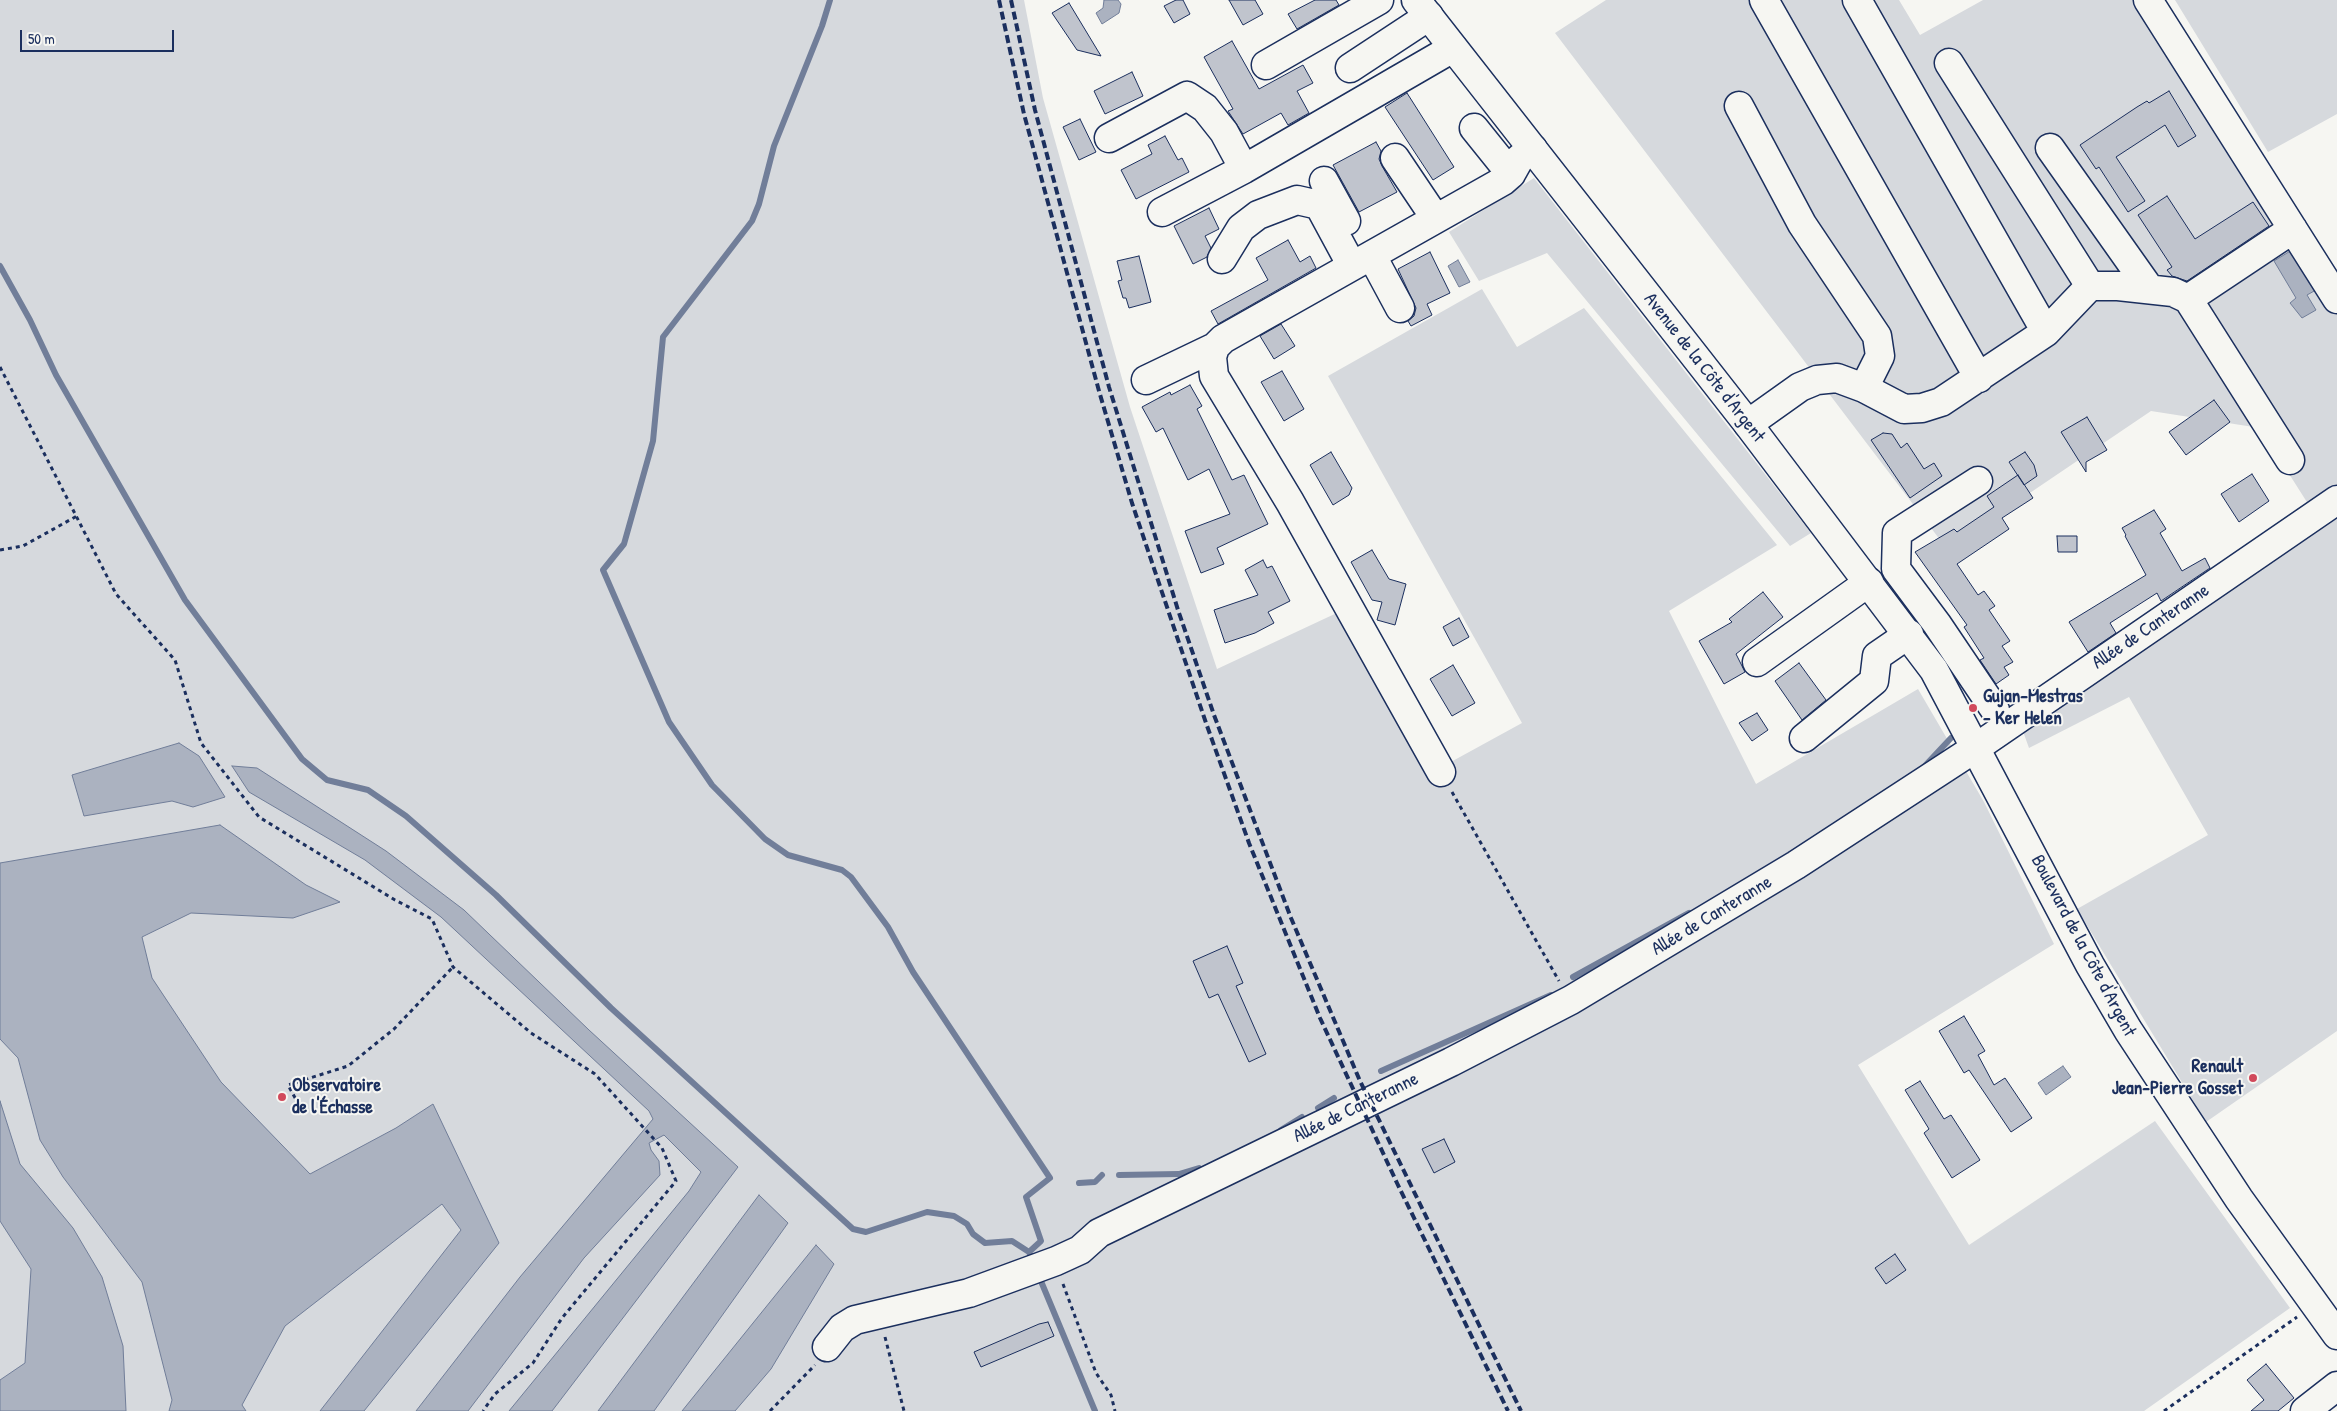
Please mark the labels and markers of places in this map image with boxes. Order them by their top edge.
place label: Gujan-Mestras - Ker Helen [1983,686,2083,730]
marker: Gujan-Mestras - Ker Helen [1967,702,1979,714]
place label: Renault Jean-Pierre Gosset [2112,1056,2243,1100]
marker: Renault Jean-Pierre Gosset [2247,1072,2259,1084]
place label: Observatoire de l'Échasse [292,1075,381,1119]
marker: Observatoire de l'Échasse [276,1091,288,1103]

